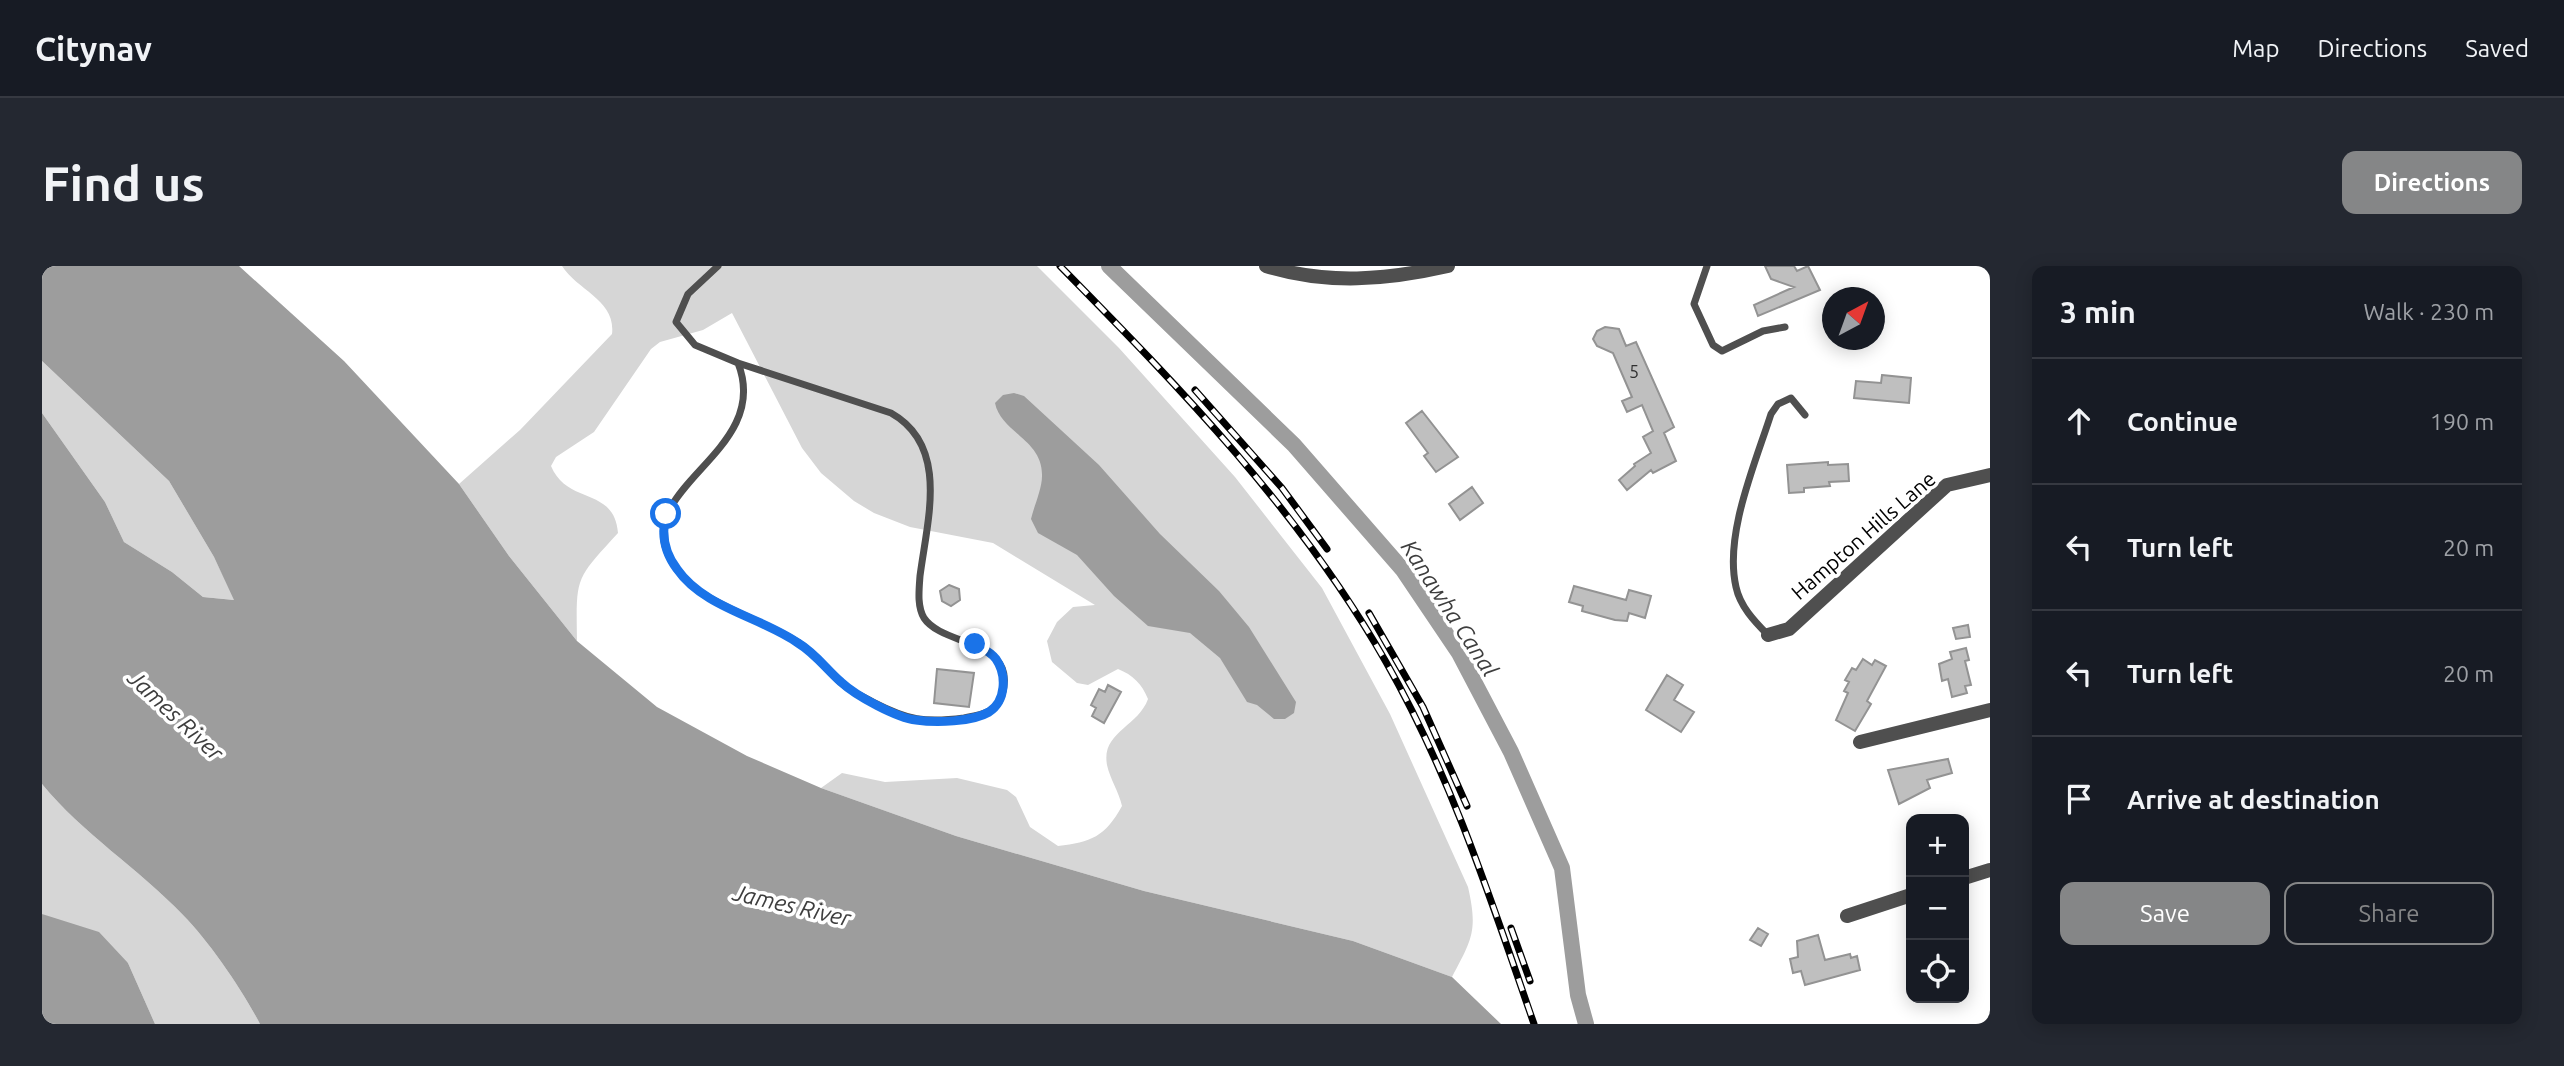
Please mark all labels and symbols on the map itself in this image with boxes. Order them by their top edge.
north arrow [1822,287,1885,350]
house number: 5 [1629,361,1639,381]
street label: Hampton Hills Lane [1786,466,1940,604]
route start [650,498,681,529]
water label: Kanawha Canal [1397,535,1504,681]
route end [959,628,990,659]
water label: James River [123,664,229,766]
water label: James River [730,879,854,931]

